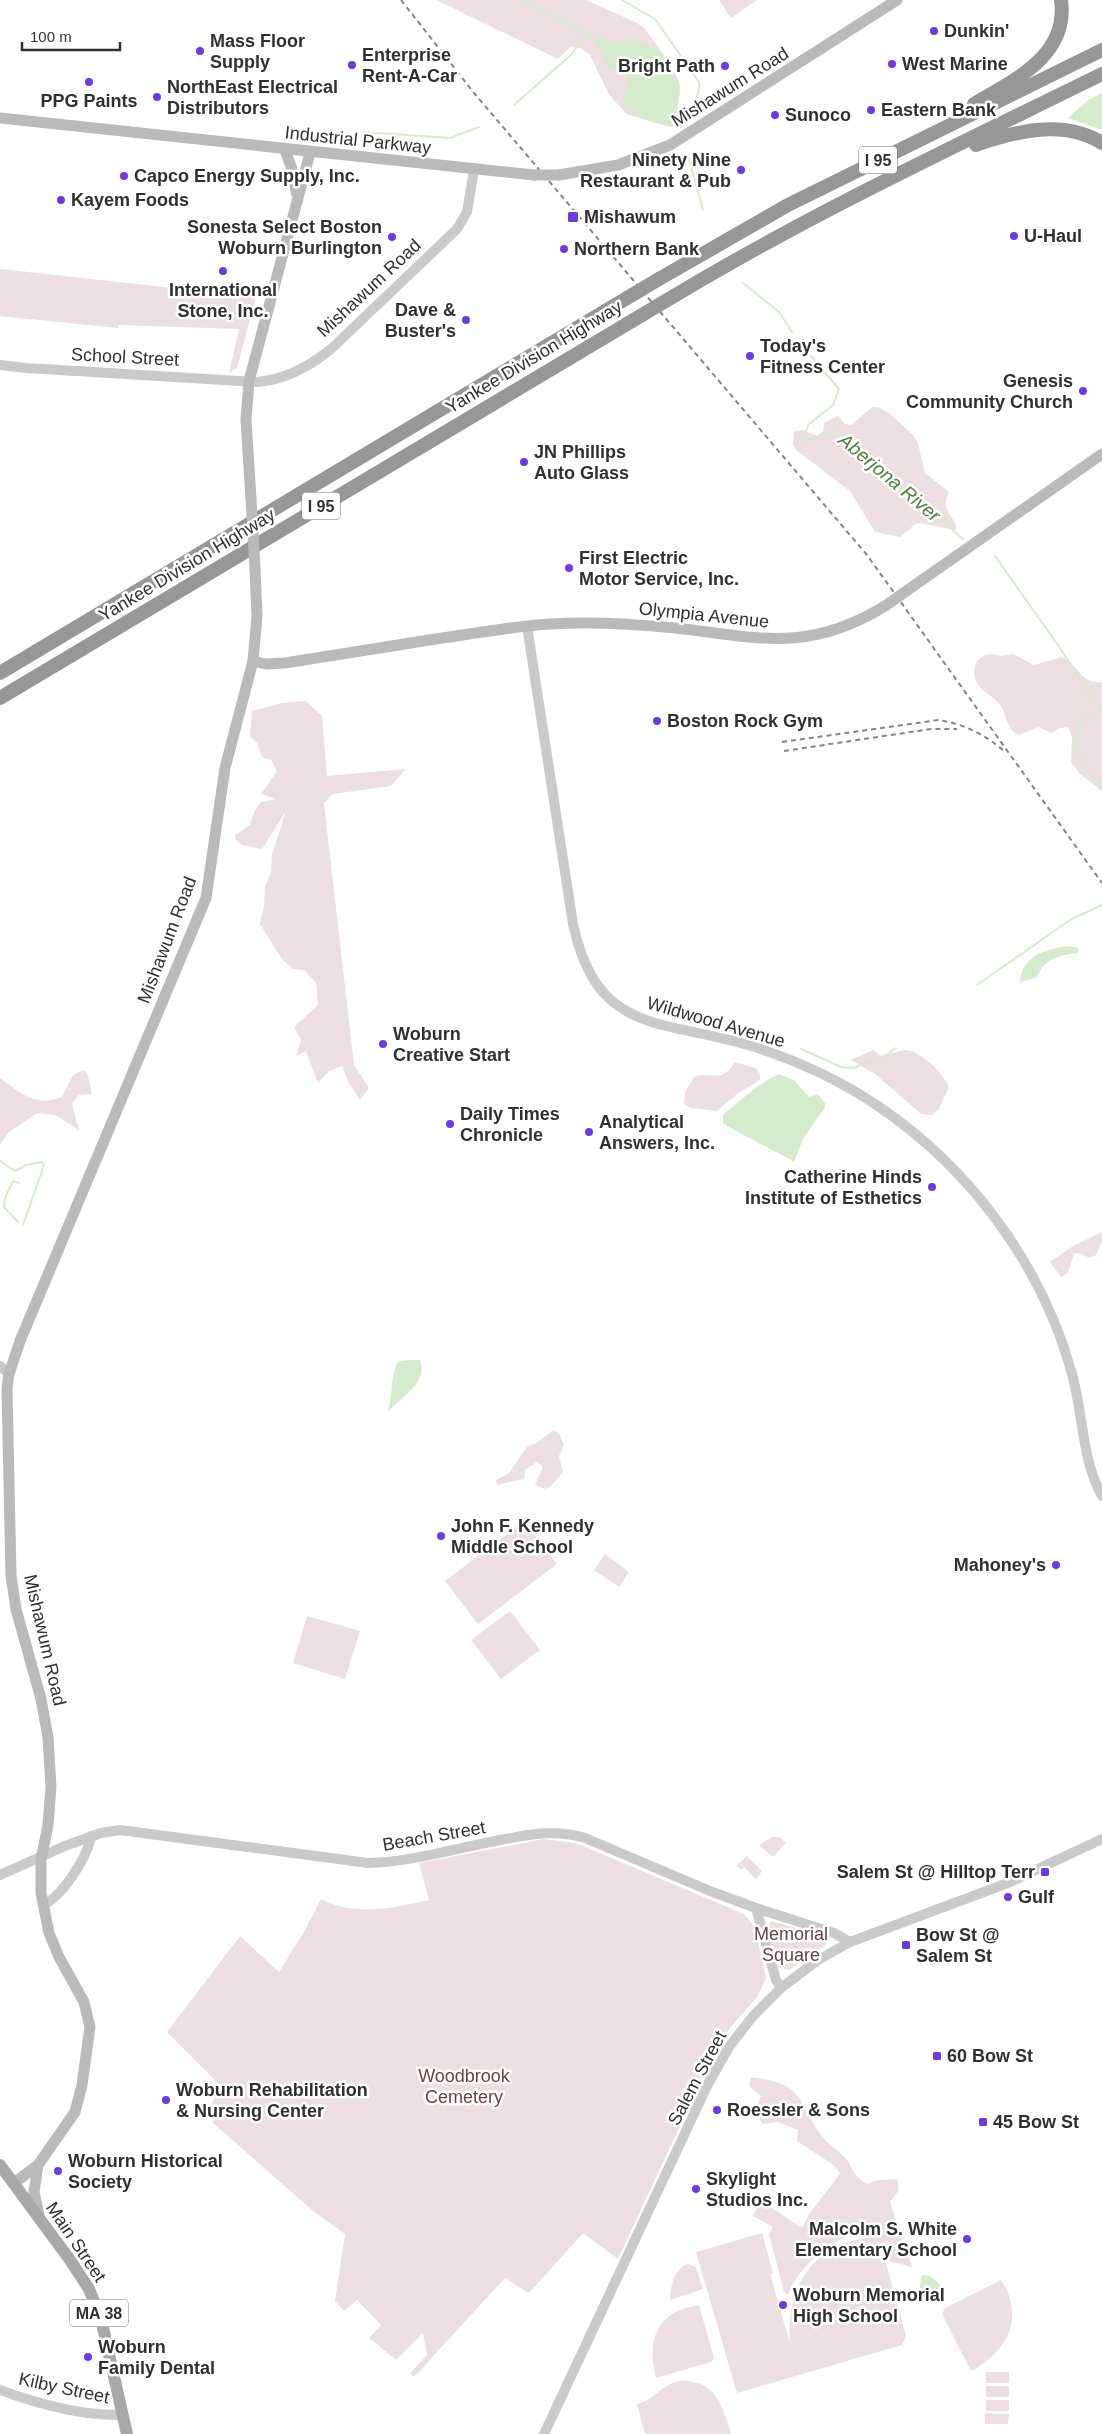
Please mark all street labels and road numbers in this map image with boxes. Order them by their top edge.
street label: Mishawum Road [668,43,792,131]
street label: Industrial Parkway [284,122,432,158]
road number: I 95 [859,146,897,174]
street label: Mishawum Road [313,235,425,341]
street label: Yankee Division Highway [442,296,626,418]
street label: School Street [71,344,179,370]
road number: I 95 [302,492,340,520]
street label: Yankee Division Highway [95,504,279,626]
street label: Olympia Avenue [638,598,770,632]
street label: Mishawum Road [134,874,200,1006]
street label: Wildwood Avenue [645,993,787,1051]
street label: Mishawum Road [20,1572,70,1708]
street label: Beach Street [381,1817,487,1855]
street label: Salem Street [664,2027,730,2129]
street label: Main Street [42,2198,110,2286]
road number: MA 38 [70,2300,128,2326]
street label: Kilby Street [17,2369,111,2407]

